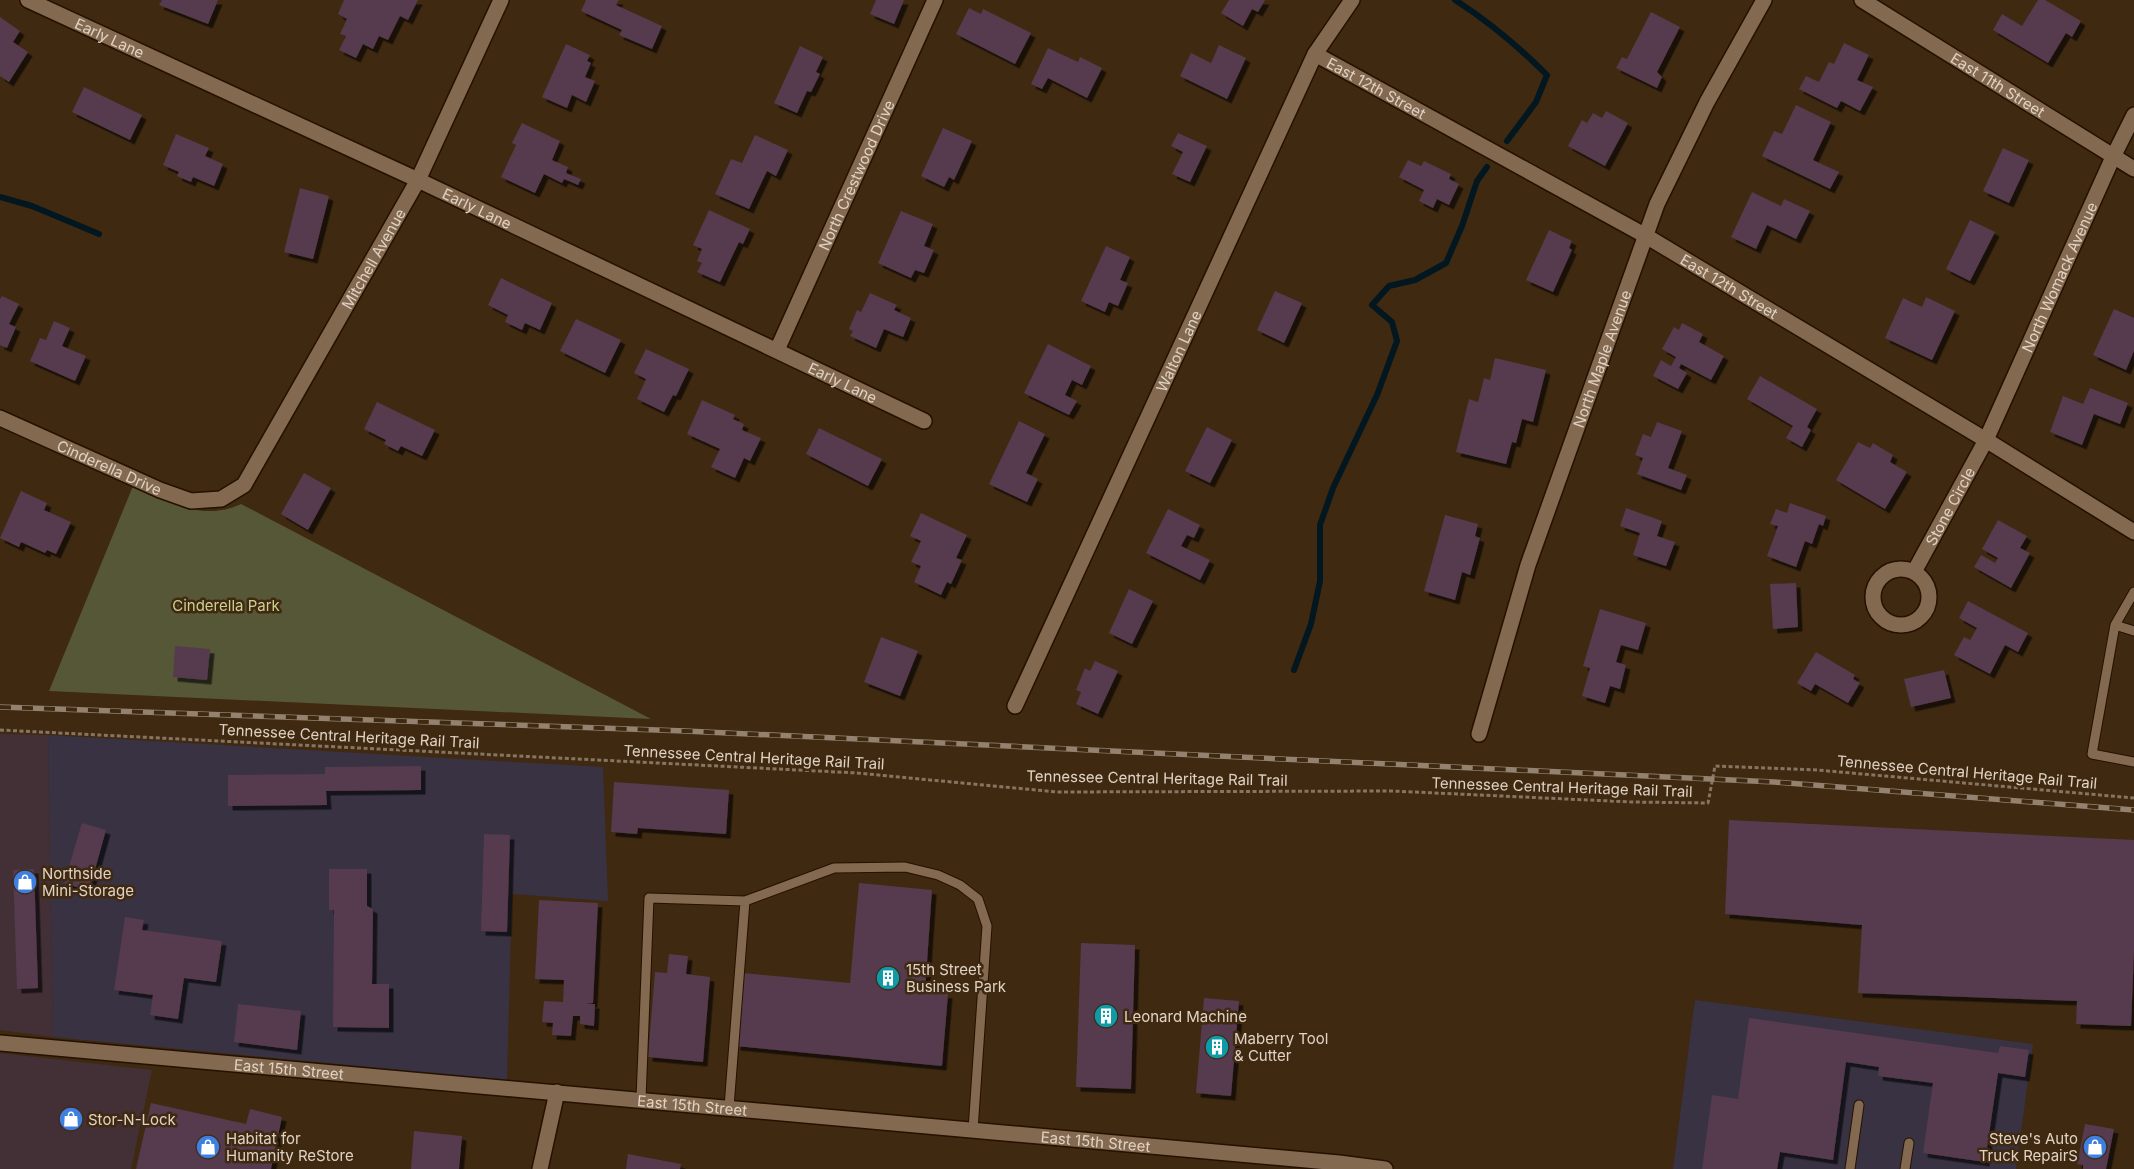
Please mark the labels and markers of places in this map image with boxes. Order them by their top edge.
place label: Northside Mini-Storage [42,864,134,900]
shop icon: Northside Mini-Storage [12,869,38,895]
place label: 15th Street Business Park [906,960,1007,996]
building icon: 15th Street Business Park [875,965,901,991]
building icon: Leonard Machine [1093,1003,1119,1029]
place label: Leonard Machine [1124,1007,1247,1026]
place label: Maberry Tool & Cutter [1234,1029,1328,1065]
building icon: Maberry Tool & Cutter [1204,1034,1230,1060]
shop icon: Stor-N-Lock [58,1106,84,1132]
place label: Stor-N-Lock [88,1110,177,1129]
place label: Habitat for Humanity ReStore [226,1129,354,1165]
place label: Steve's Auto Truck RepairS [1979,1129,2078,1165]
shop icon: Habitat for Humanity ReStore [195,1134,221,1160]
shop icon: Steve's Auto Truck RepairS [2082,1134,2108,1160]

